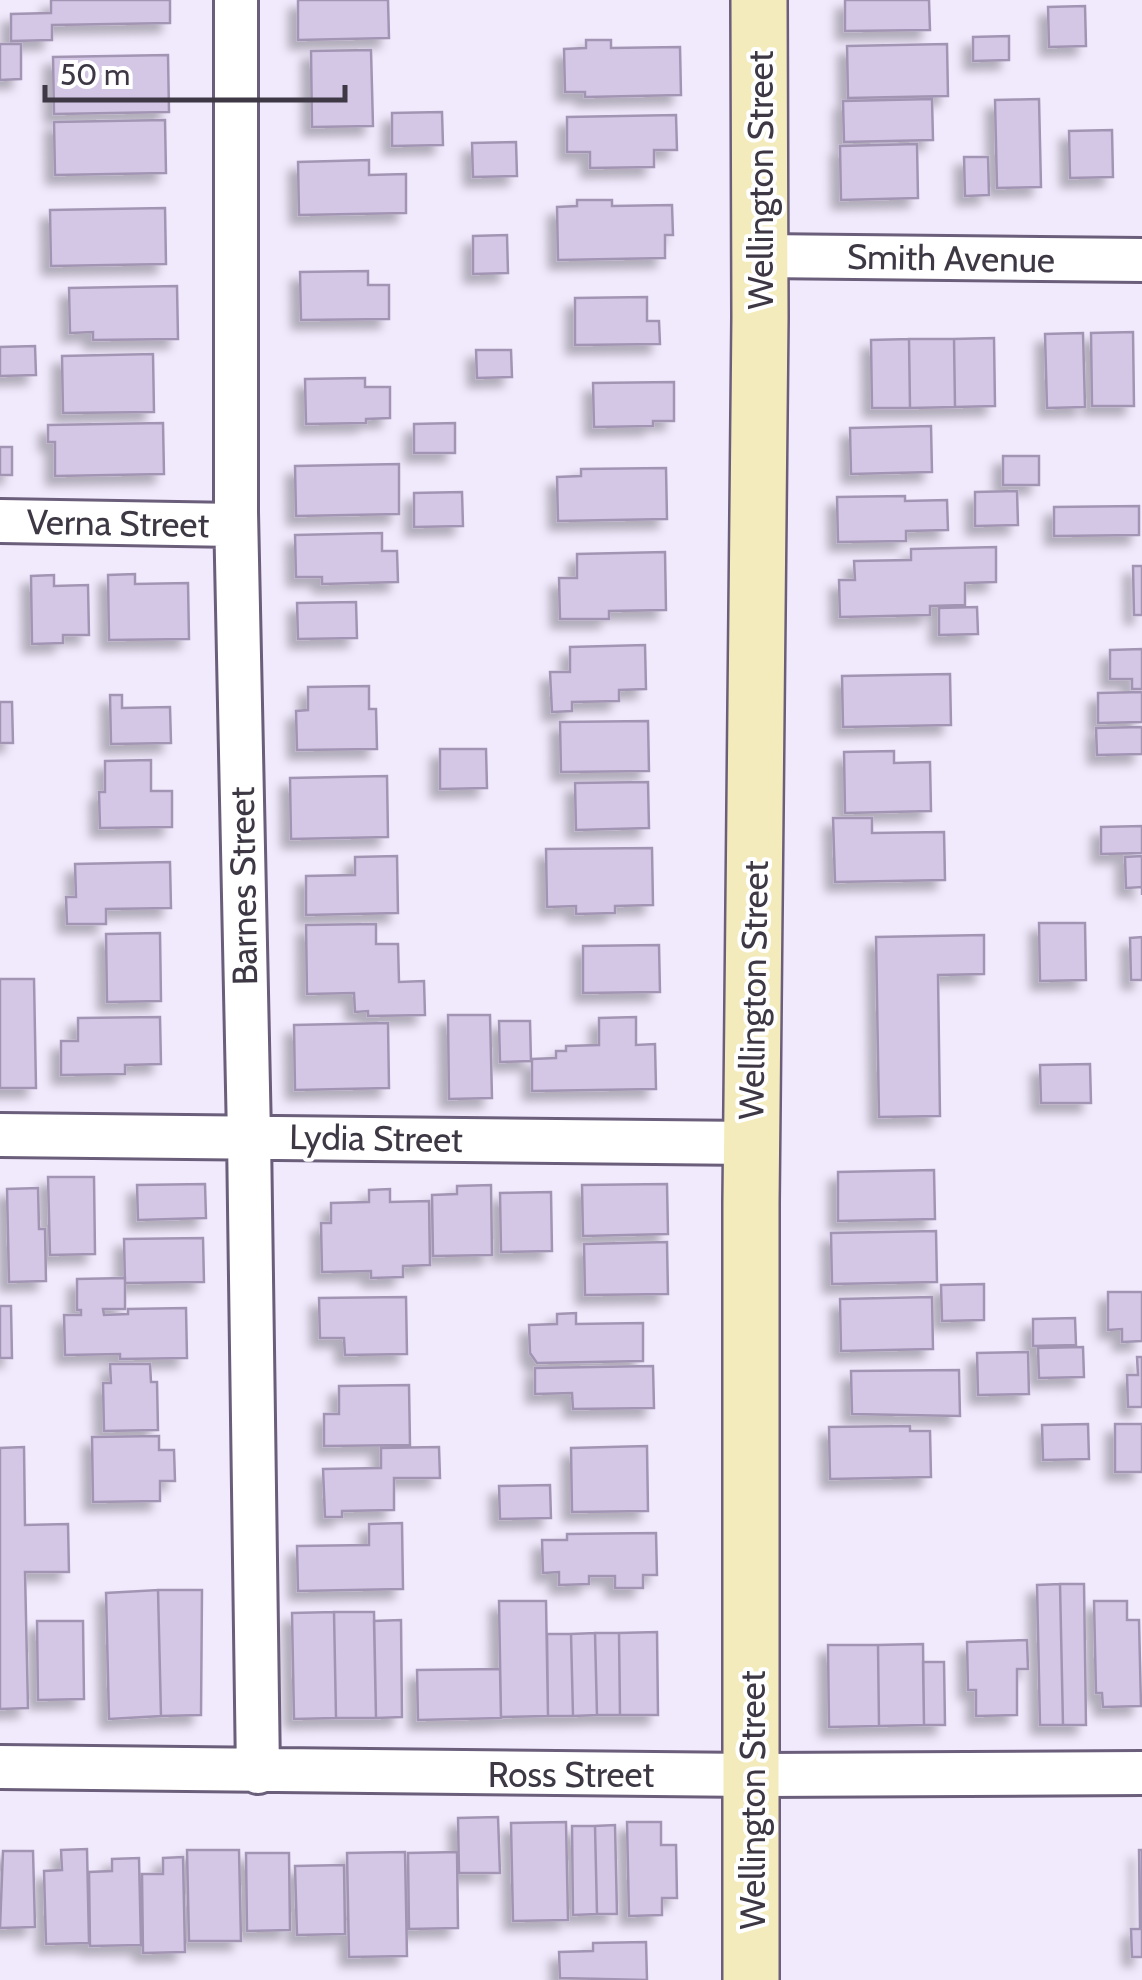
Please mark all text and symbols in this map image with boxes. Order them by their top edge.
scale bar [45,40,345,102]
street label: Wellington Street [739,50,782,309]
text: 50 m [60,56,130,93]
street label: Smith Avenue [847,235,1055,281]
street label: Verna Street [26,500,210,546]
street label: Barnes Street [220,786,266,986]
street label: Wellington Street [729,860,777,1120]
street label: Lydia Street [289,1115,463,1161]
street label: Wellington Street [731,1670,774,1929]
street label: Ross Street [488,1753,654,1796]

